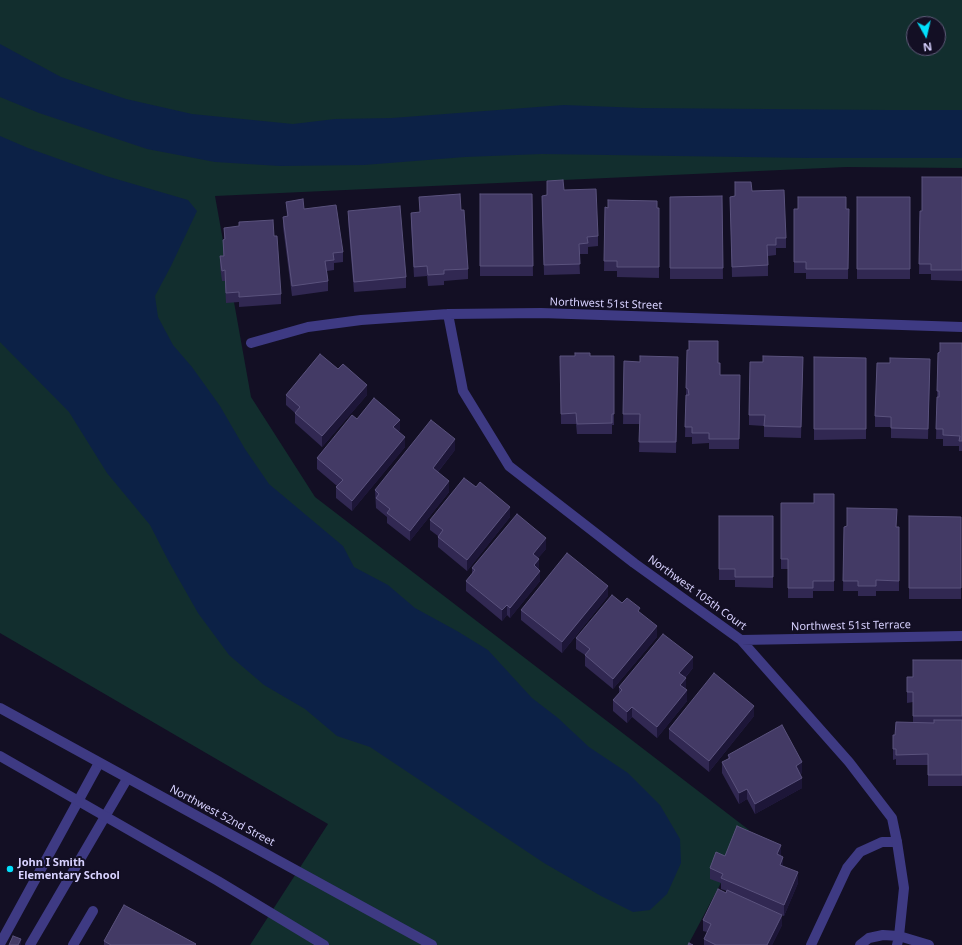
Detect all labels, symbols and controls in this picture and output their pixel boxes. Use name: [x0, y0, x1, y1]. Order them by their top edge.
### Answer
north arrow: [906, 16, 946, 56]
text: N: [922, 39, 933, 55]
street label: Northwest 51st Street: [549, 295, 663, 313]
street label: Northwest 105th Court: [645, 553, 749, 633]
street label: Northwest 51st Terrace: [791, 618, 911, 634]
street label: Northwest 52nd Street: [167, 783, 277, 849]
place label: John I Smith Elementary School: [18, 856, 120, 882]
marker: John I Smith Elementary School: [5, 864, 15, 874]

